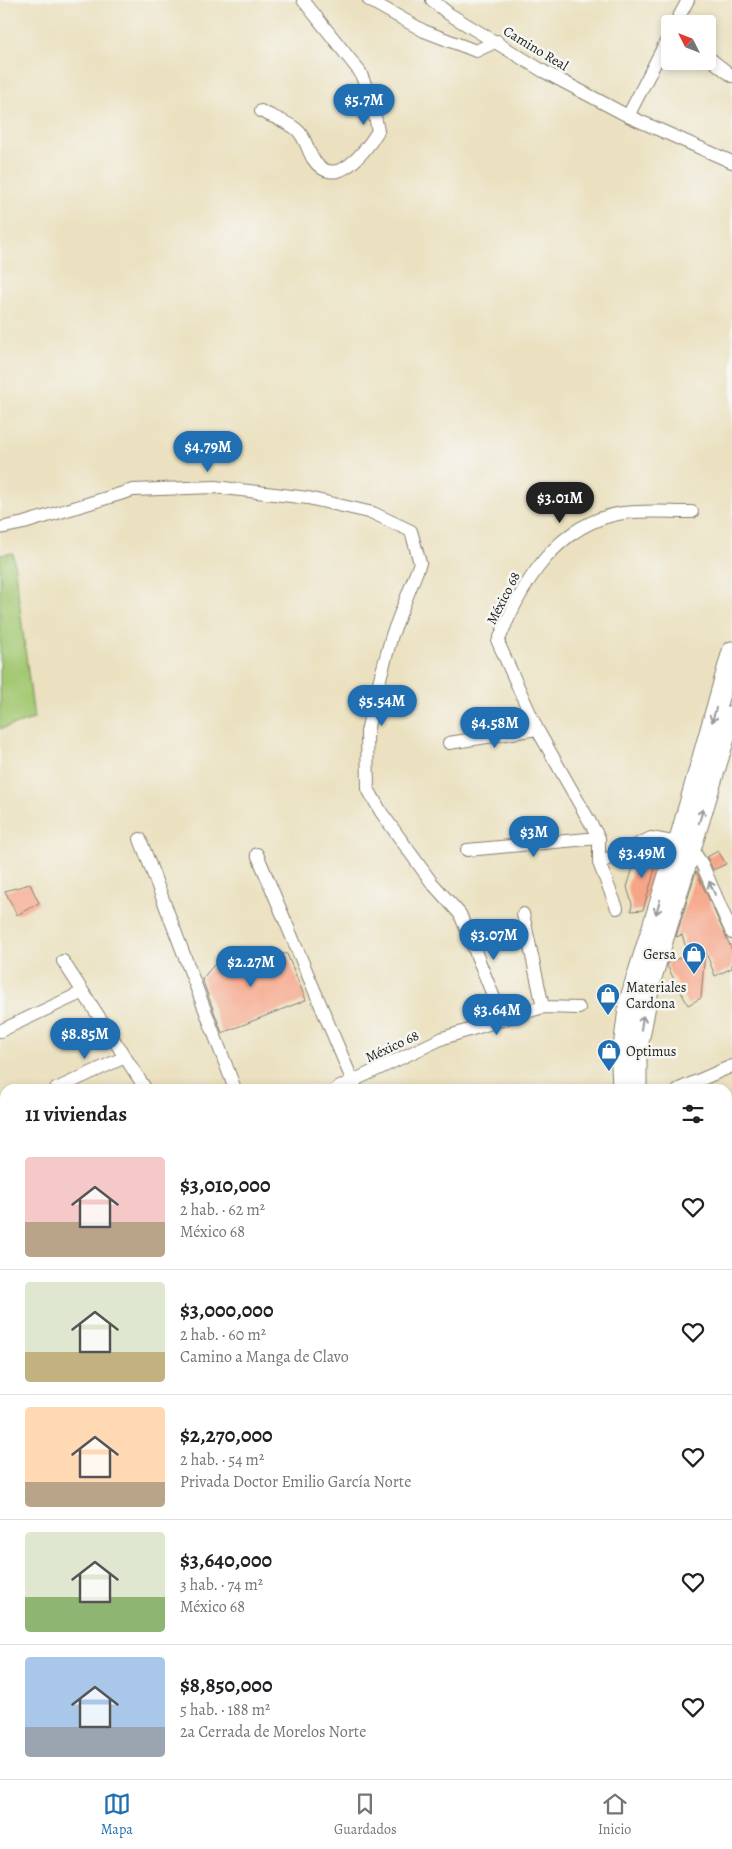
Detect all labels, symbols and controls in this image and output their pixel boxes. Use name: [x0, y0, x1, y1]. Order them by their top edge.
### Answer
north arrow: [661, 15, 716, 70]
map controls: [661, 15, 716, 70]
street label: Camino Real: [500, 22, 572, 76]
pin: $5.7M: [329, 84, 399, 126]
text: $5.7M: [345, 89, 383, 111]
pin: $4.79M: [167, 430, 249, 473]
text: $4.79M: [184, 436, 232, 458]
pin: $3.01M: [519, 482, 601, 524]
text: $3.01M: [537, 487, 583, 509]
street label: México 68: [482, 568, 525, 628]
pin: $5.54M: [341, 684, 423, 727]
text: $5.54M: [359, 690, 405, 712]
pin: $4.58M: [454, 706, 536, 749]
one-way arrow: [709, 706, 719, 722]
text: $4.58M: [471, 712, 519, 734]
one-way arrow: [697, 809, 707, 825]
pin: $3M: [510, 816, 558, 858]
text: $3M: [520, 821, 548, 843]
pin: $3.49M: [601, 836, 683, 879]
text: $3.49M: [618, 842, 666, 864]
one-way arrow: [707, 881, 717, 896]
one-way arrow: [653, 898, 663, 914]
pin: $3.07M: [453, 918, 535, 961]
text: $3.07M: [470, 924, 518, 946]
shop icon: Gersa: [681, 941, 707, 975]
place label: Gersa: [643, 945, 676, 964]
pin: $2.27M: [210, 946, 292, 988]
text: $2.27M: [227, 951, 275, 973]
place label: Materiales Cardona: [626, 978, 686, 1013]
shop icon: Materiales Cardona: [595, 982, 621, 1016]
pin: $3.64M: [456, 994, 538, 1036]
text: $3.64M: [473, 999, 521, 1021]
one-way arrow: [637, 1015, 647, 1031]
pin: $8.85M: [44, 1018, 126, 1060]
text: $8.85M: [61, 1023, 109, 1045]
street label: México 68: [362, 1026, 422, 1067]
shop icon: Optimus: [596, 1038, 622, 1072]
place label: Optimus: [626, 1042, 677, 1061]
text: 11 viviendas: [25, 1100, 127, 1128]
icon: filters: [679, 1100, 707, 1128]
text: $3,010,000: [180, 1171, 270, 1199]
icon: home: [65, 1177, 125, 1237]
icon: heart: [679, 1193, 707, 1221]
text: 2 hab. · 62 m²: [180, 1199, 265, 1221]
text: México 68: [180, 1221, 245, 1243]
text: $3,000,000: [180, 1296, 274, 1324]
icon: home: [65, 1302, 125, 1362]
icon: heart: [679, 1318, 707, 1346]
text: 2 hab. · 60 m²: [180, 1324, 266, 1346]
text: Camino a Manga de Clavo: [180, 1346, 349, 1368]
text: $2,270,000: [180, 1421, 273, 1449]
icon: home: [65, 1427, 125, 1487]
icon: heart: [679, 1443, 707, 1471]
text: 2 hab. · 54 m²: [180, 1449, 264, 1471]
text: Privada Doctor Emilio García Norte: [180, 1471, 411, 1493]
text: $3,640,000: [180, 1546, 272, 1574]
icon: home: [65, 1552, 125, 1612]
icon: heart: [679, 1568, 707, 1596]
text: 3 hab. · 74 m²: [180, 1574, 263, 1596]
text: México 68: [180, 1596, 245, 1618]
text: $8,850,000: [180, 1671, 272, 1699]
icon: home: [65, 1677, 125, 1737]
icon: heart: [679, 1693, 707, 1721]
text: 5 hab. · 188 m²: [180, 1699, 270, 1721]
text: 2a Cerrada de Morelos Norte: [180, 1721, 366, 1743]
tab: Mapa: [101, 1790, 133, 1839]
tab: Guardados: [334, 1790, 397, 1839]
tab: Inicio: [598, 1790, 631, 1839]

